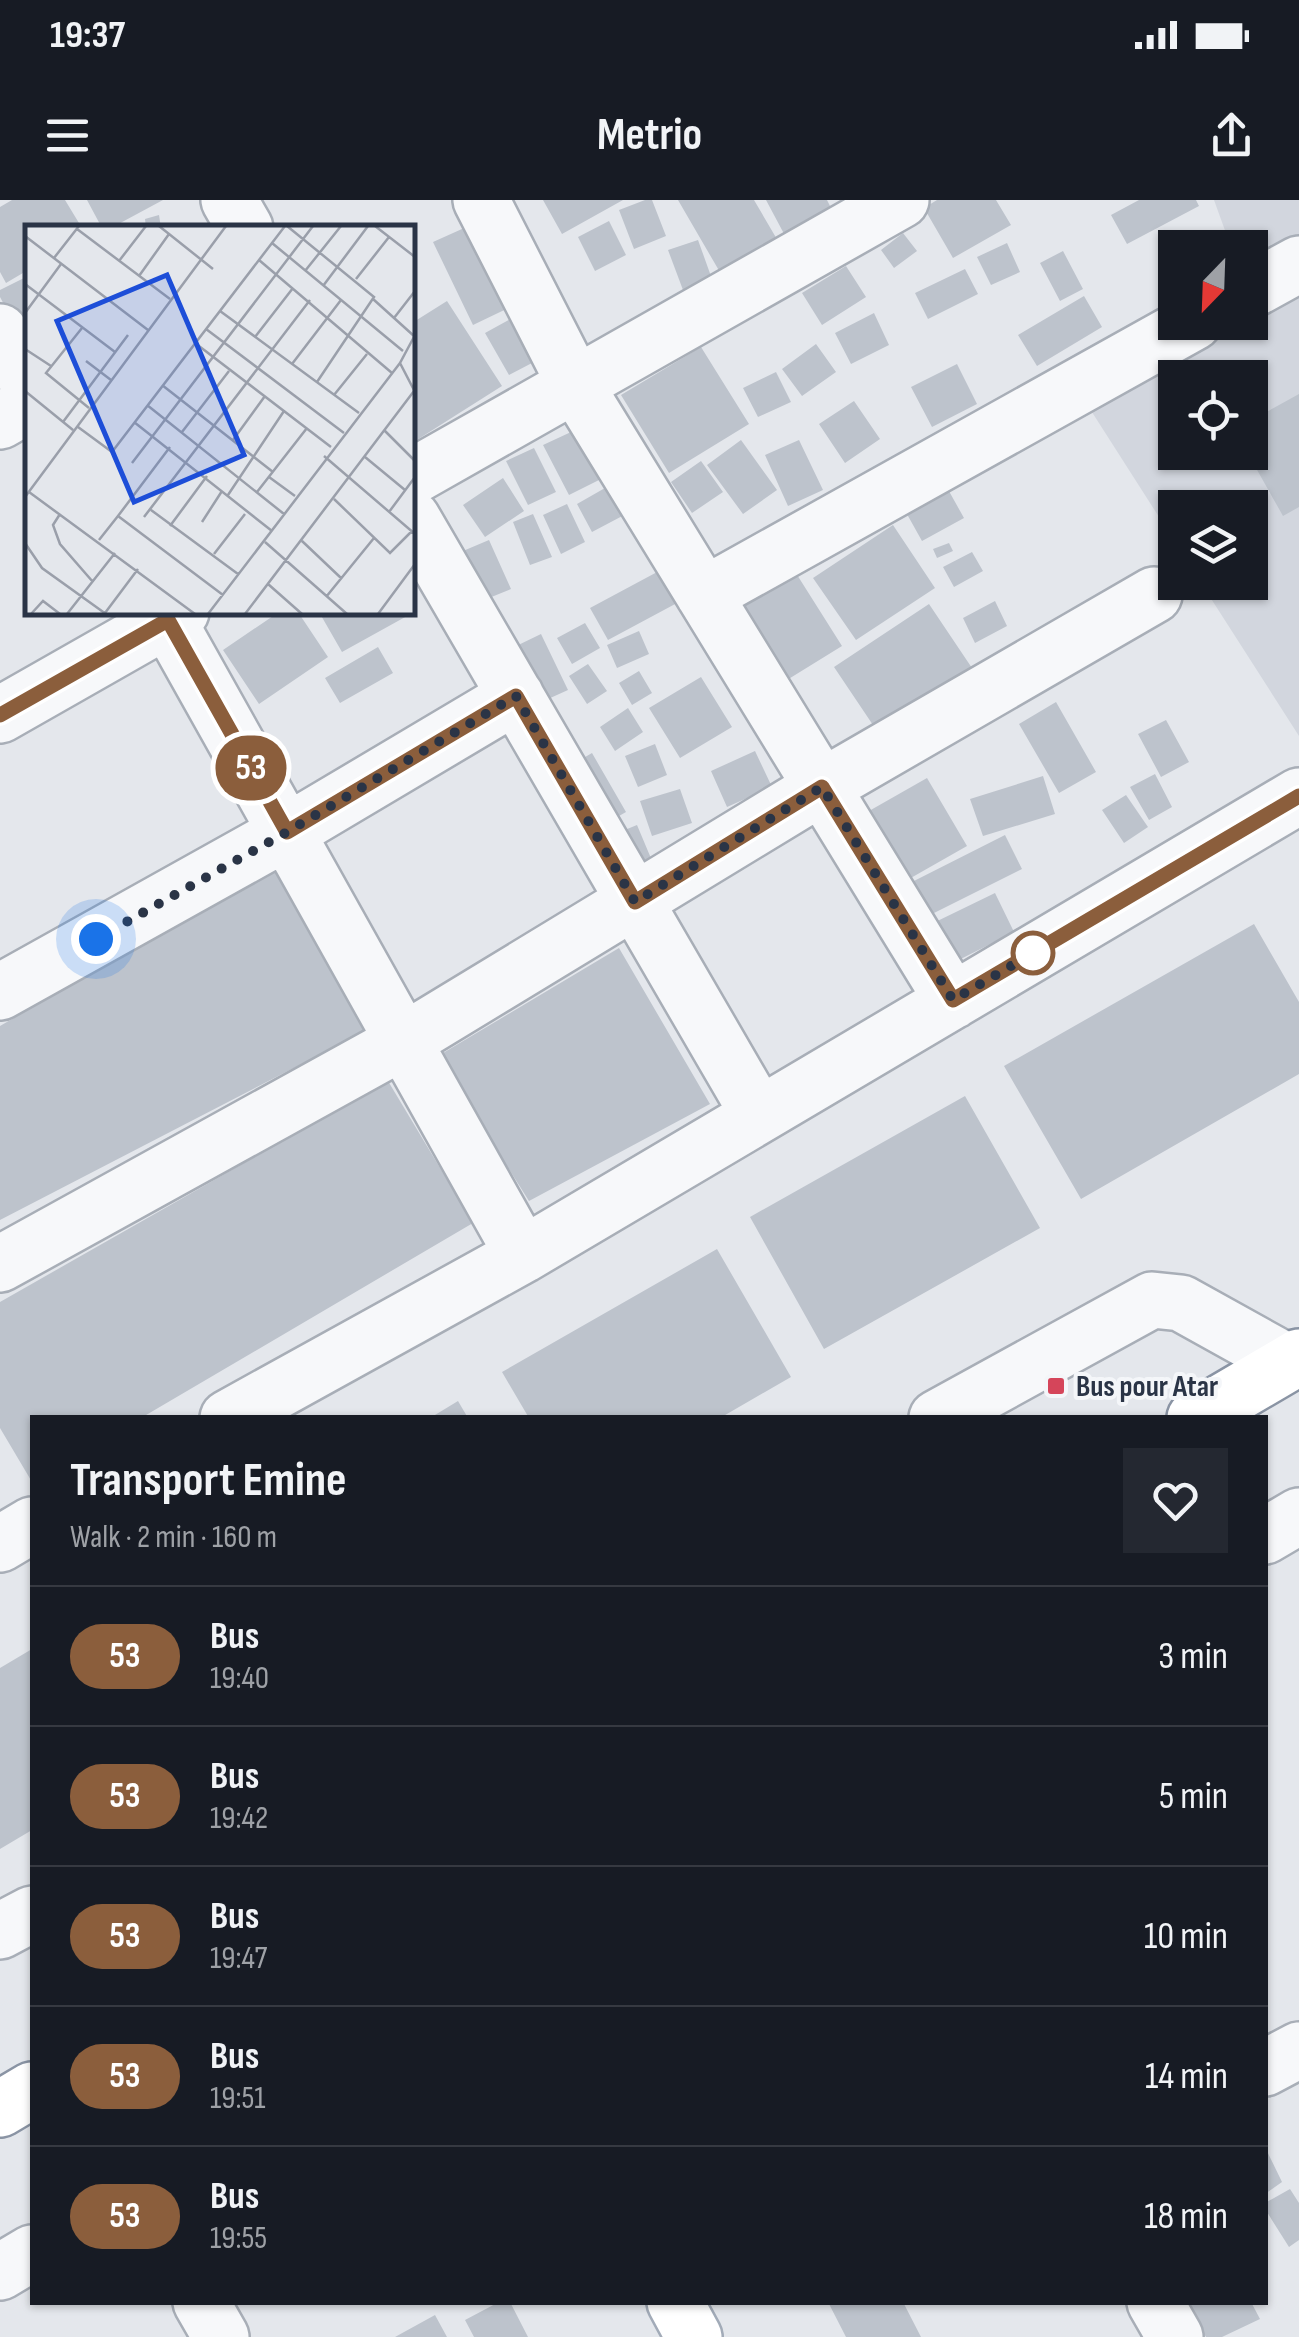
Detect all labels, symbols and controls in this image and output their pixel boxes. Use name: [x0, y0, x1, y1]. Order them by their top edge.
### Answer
text: 19:37: [50, 13, 125, 58]
icon: menu: [40, 108, 95, 163]
text: Metrio: [597, 108, 702, 163]
icon: share: [1204, 108, 1259, 163]
inset map: [25, 225, 415, 615]
north arrow: [1158, 230, 1268, 340]
map controls: [1158, 230, 1268, 600]
button: locate: [1158, 360, 1268, 470]
button: layers: [1158, 490, 1268, 600]
line badge: 53: [206, 736, 296, 800]
text: 53: [235, 747, 267, 790]
your location: [71, 914, 121, 964]
unlabelled marker: [1012, 932, 1054, 974]
place label: Bus pour Atar: [1076, 1369, 1218, 1405]
marker: Bus pour Atar: [1045, 1375, 1067, 1397]
button: heart: [1123, 1448, 1228, 1553]
text: Transport Emine: [70, 1452, 347, 1509]
text: Walk · 2 min · 160 m: [70, 1518, 277, 1557]
text: Bus: [210, 1614, 259, 1659]
text: 3 min: [1158, 1634, 1228, 1679]
text: 53: [109, 1635, 141, 1678]
text: 19:40: [210, 1659, 269, 1698]
text: Bus: [210, 1754, 259, 1799]
text: 5 min: [1159, 1774, 1228, 1819]
text: 53: [109, 1775, 141, 1818]
text: 19:42: [210, 1799, 268, 1838]
text: Bus: [210, 1894, 259, 1939]
text: 10 min: [1144, 1914, 1228, 1959]
text: 53: [109, 1915, 141, 1958]
text: 19:47: [210, 1939, 267, 1978]
text: Bus: [210, 2034, 259, 2079]
text: 14 min: [1145, 2054, 1228, 2099]
text: 53: [109, 2055, 141, 2098]
text: 19:51: [210, 2079, 265, 2118]
text: Bus: [210, 2174, 259, 2219]
text: 18 min: [1144, 2194, 1228, 2239]
text: 53: [109, 2195, 141, 2238]
text: 19:55: [210, 2219, 267, 2258]

